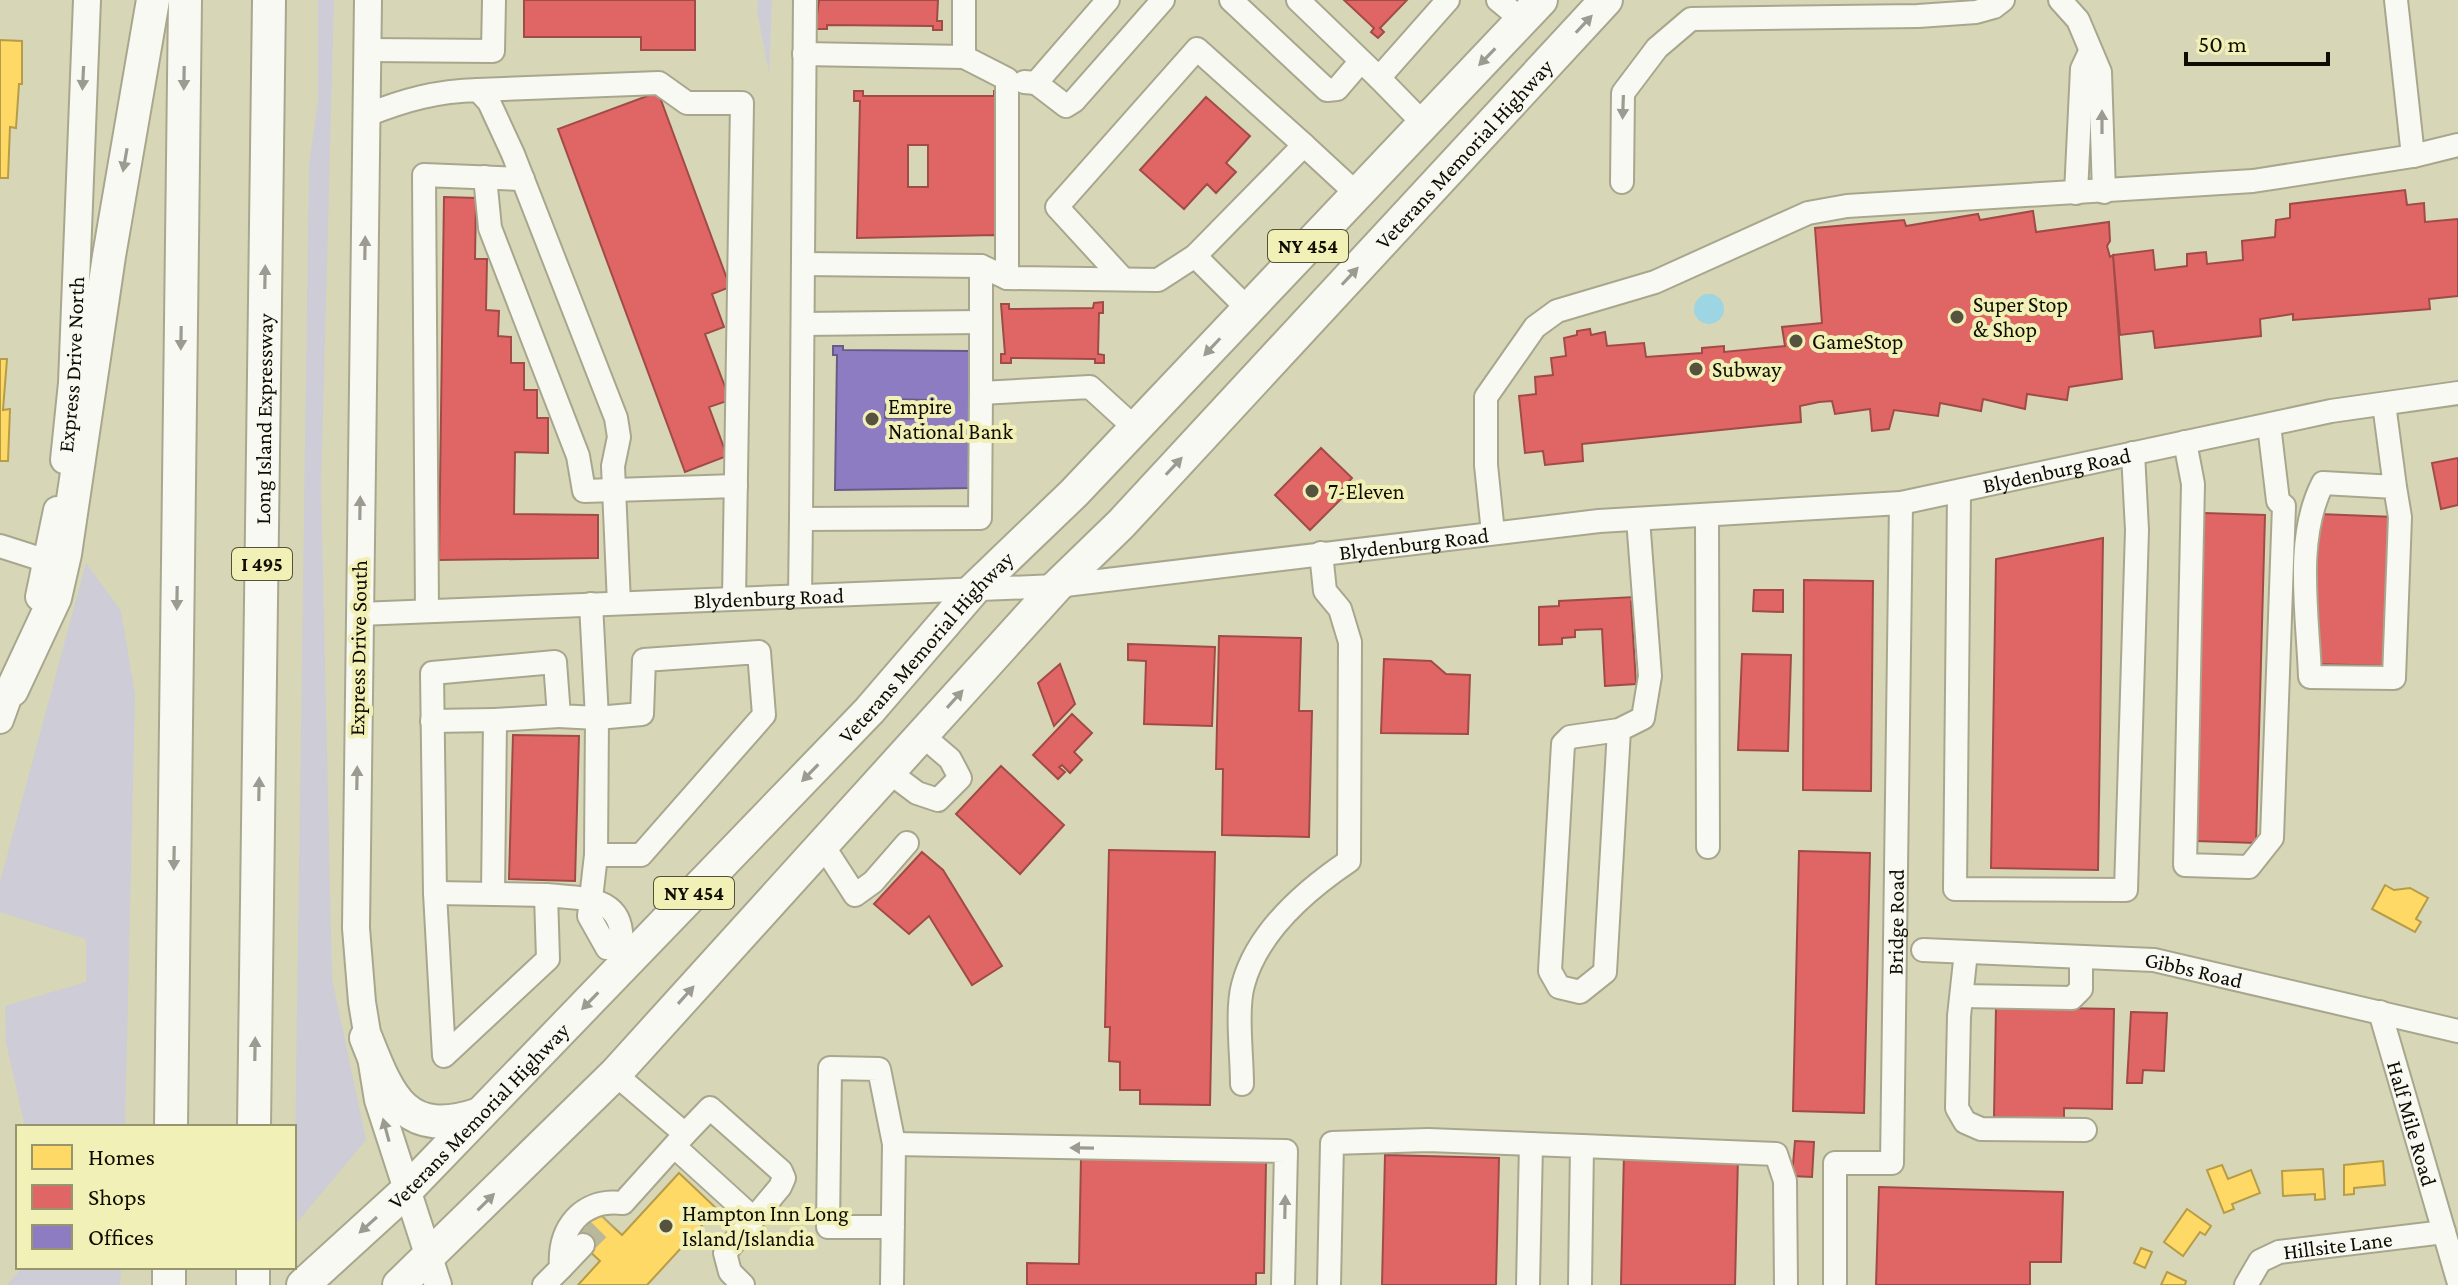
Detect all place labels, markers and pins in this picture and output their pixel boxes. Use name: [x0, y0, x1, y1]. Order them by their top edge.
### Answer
place label: Super Stop & Shop: [1973, 292, 2068, 342]
marker: Super Stop & Shop: [1948, 308, 1966, 326]
place label: GameStop: [1812, 329, 1903, 354]
marker: GameStop: [1787, 332, 1805, 350]
place label: Subway: [1712, 357, 1782, 382]
marker: Subway: [1687, 360, 1705, 378]
place label: Empire National Bank: [888, 394, 1013, 444]
marker: Empire National Bank: [863, 410, 881, 428]
place label: 7-Eleven: [1328, 479, 1405, 504]
marker: 7-Eleven: [1303, 482, 1321, 500]
place label: Hampton Inn Long Island/Islandia: [682, 1201, 849, 1251]
marker: Hampton Inn Long Island/Islandia: [657, 1217, 675, 1235]

